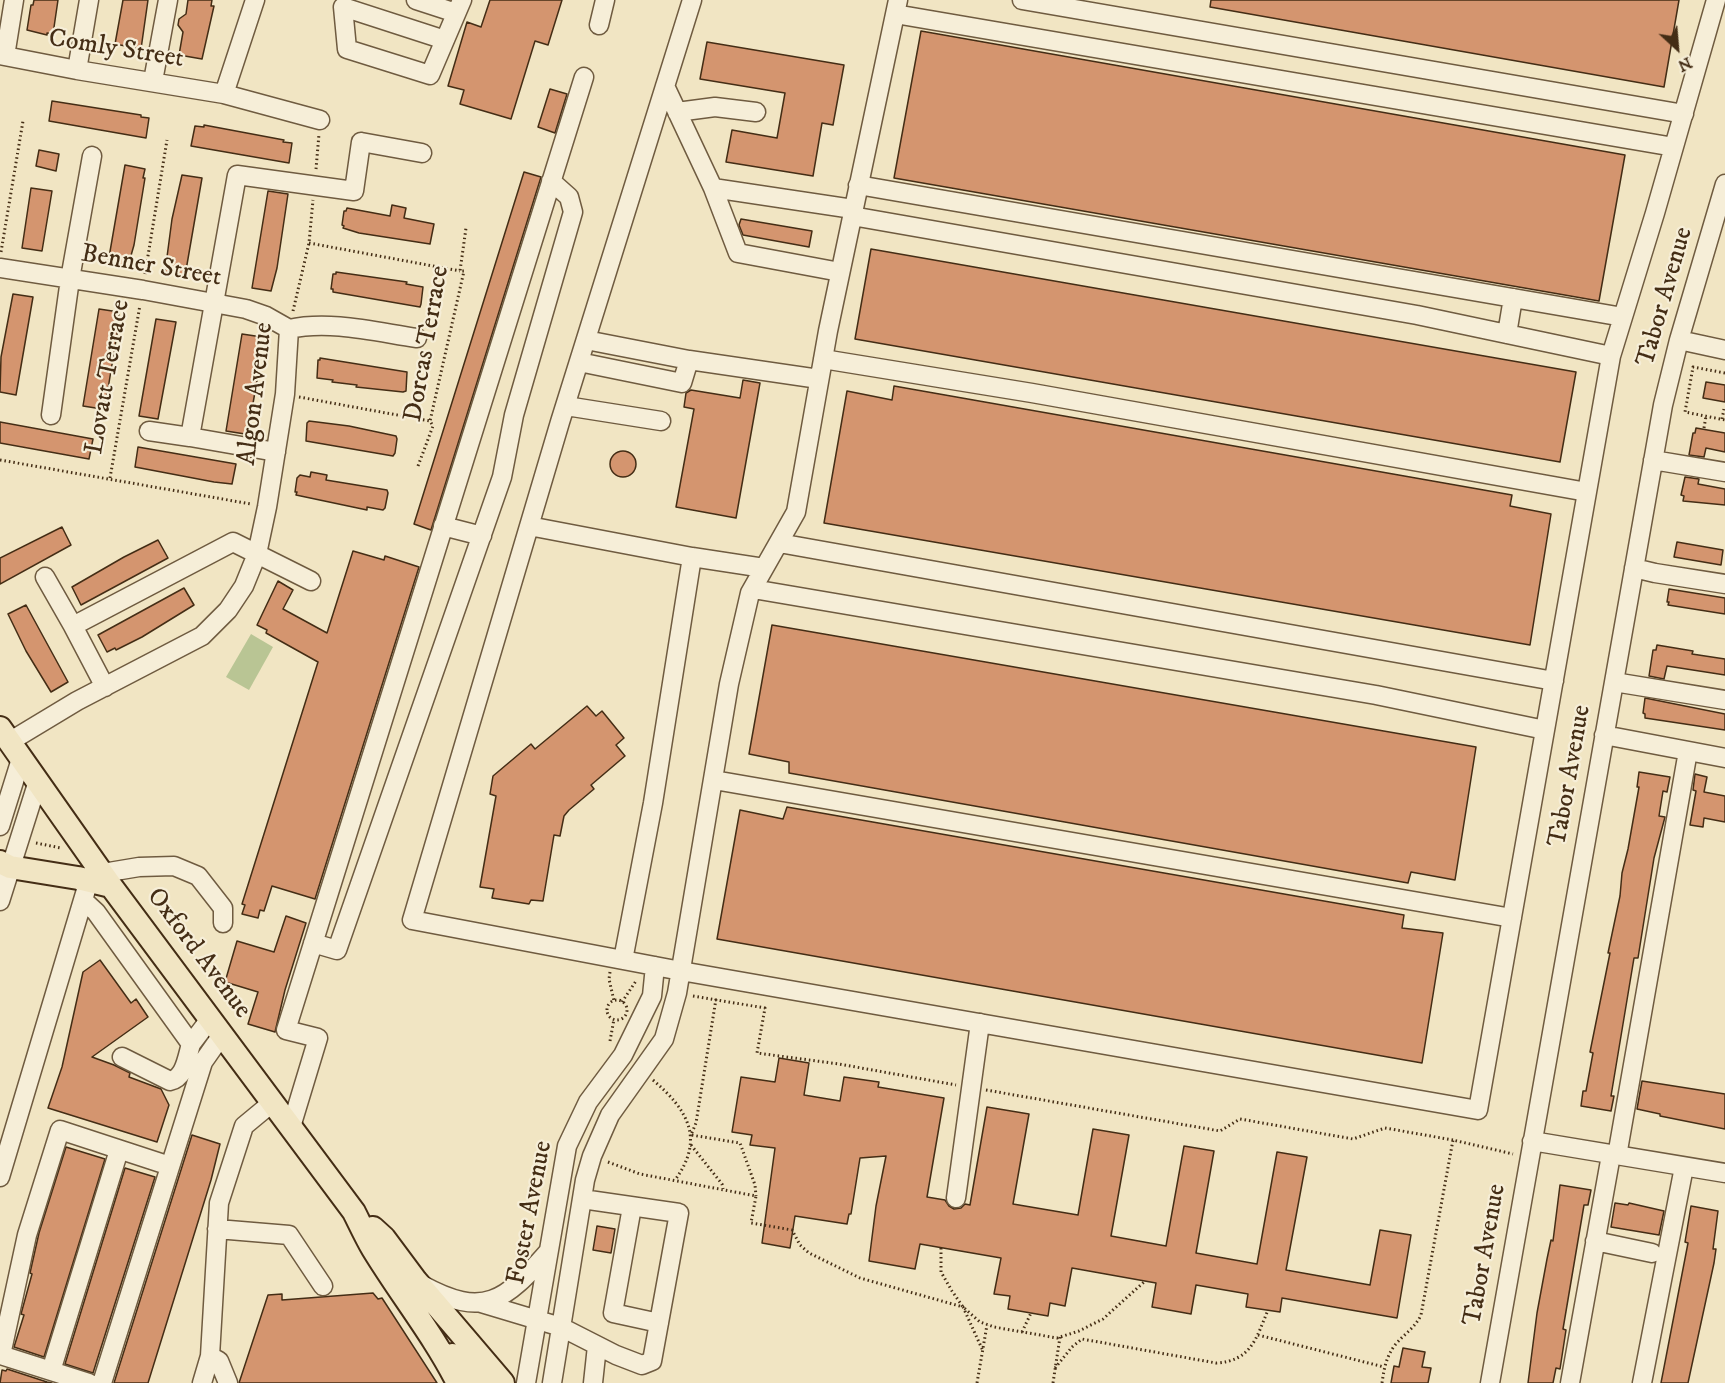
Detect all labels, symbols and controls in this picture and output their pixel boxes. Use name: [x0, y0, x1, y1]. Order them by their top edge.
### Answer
north arrow: [1647, 18, 1707, 78]
street label: Comly Street: [46, 24, 186, 76]
text: N: [1675, 52, 1695, 76]
street label: Tabor Avenue: [1631, 224, 1701, 370]
street label: Benner Street: [78, 239, 224, 295]
street label: Dorcas Terrace: [399, 263, 457, 425]
street label: Lovatt Terrace: [80, 297, 138, 457]
street label: Algon Avenue: [233, 321, 281, 467]
street label: Tabor Avenue: [1543, 703, 1599, 849]
street label: Oxford Avenue: [139, 883, 257, 1025]
street label: Foster Avenue: [502, 1139, 560, 1287]
street label: Tabor Avenue: [1458, 1182, 1514, 1328]

